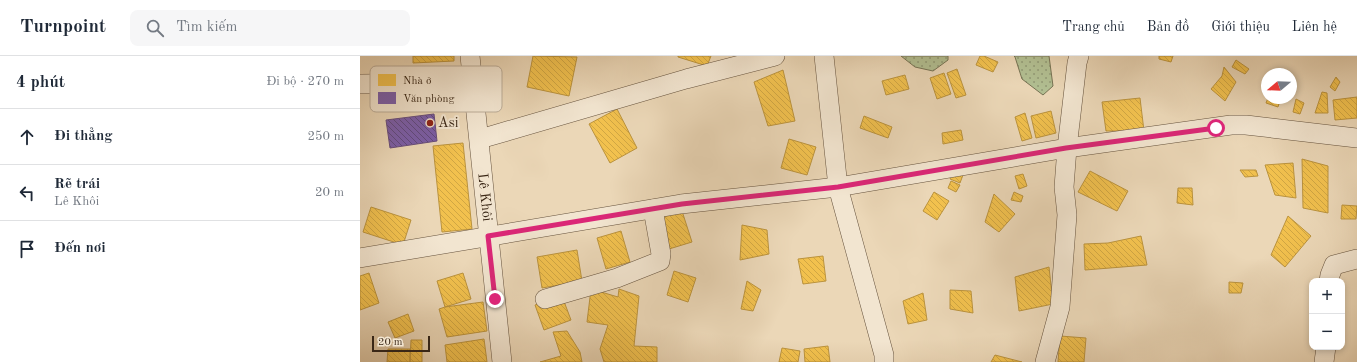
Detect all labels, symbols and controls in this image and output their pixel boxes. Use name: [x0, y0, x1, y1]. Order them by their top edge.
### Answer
search box: [130, 10, 410, 46]
icon: search: [144, 17, 166, 39]
text: Turnpoint: [20, 18, 106, 37]
text: Tìm kiếm: [176, 20, 237, 35]
text: Trang chủ: [1062, 20, 1125, 34]
text: Bản đồ: [1147, 20, 1189, 34]
text: Giới thiệu: [1211, 20, 1270, 34]
text: Liên hệ: [1292, 20, 1337, 34]
legend: [370, 66, 502, 112]
north arrow: [1261, 68, 1297, 104]
text: 4 phút: [16, 74, 65, 91]
text: Đi bộ · 270 m: [266, 75, 344, 88]
text: Nhà ở: [403, 76, 431, 87]
text: Văn phòng: [403, 94, 454, 105]
place label: Asi: [438, 116, 459, 130]
marker: Asi: [425, 118, 435, 128]
route start: [1207, 119, 1225, 137]
icon: ahead: [16, 126, 38, 148]
text: Đi thẳng: [54, 129, 113, 144]
text: 250 m: [307, 130, 344, 143]
street label: Lê Khôi: [475, 172, 494, 222]
text: Rẽ trái: [54, 177, 100, 192]
icon: left: [16, 182, 38, 204]
text: 20 m: [315, 186, 344, 199]
text: Lê Khôi: [54, 195, 99, 208]
icon: arrive: [16, 238, 38, 260]
text: Đến nơi: [54, 241, 106, 256]
map controls: [1309, 278, 1345, 350]
button: +: [1309, 278, 1345, 314]
route end: [486, 290, 504, 308]
button: −: [1309, 314, 1345, 350]
scale bar: [372, 334, 430, 353]
text: 20 m: [378, 337, 403, 348]

